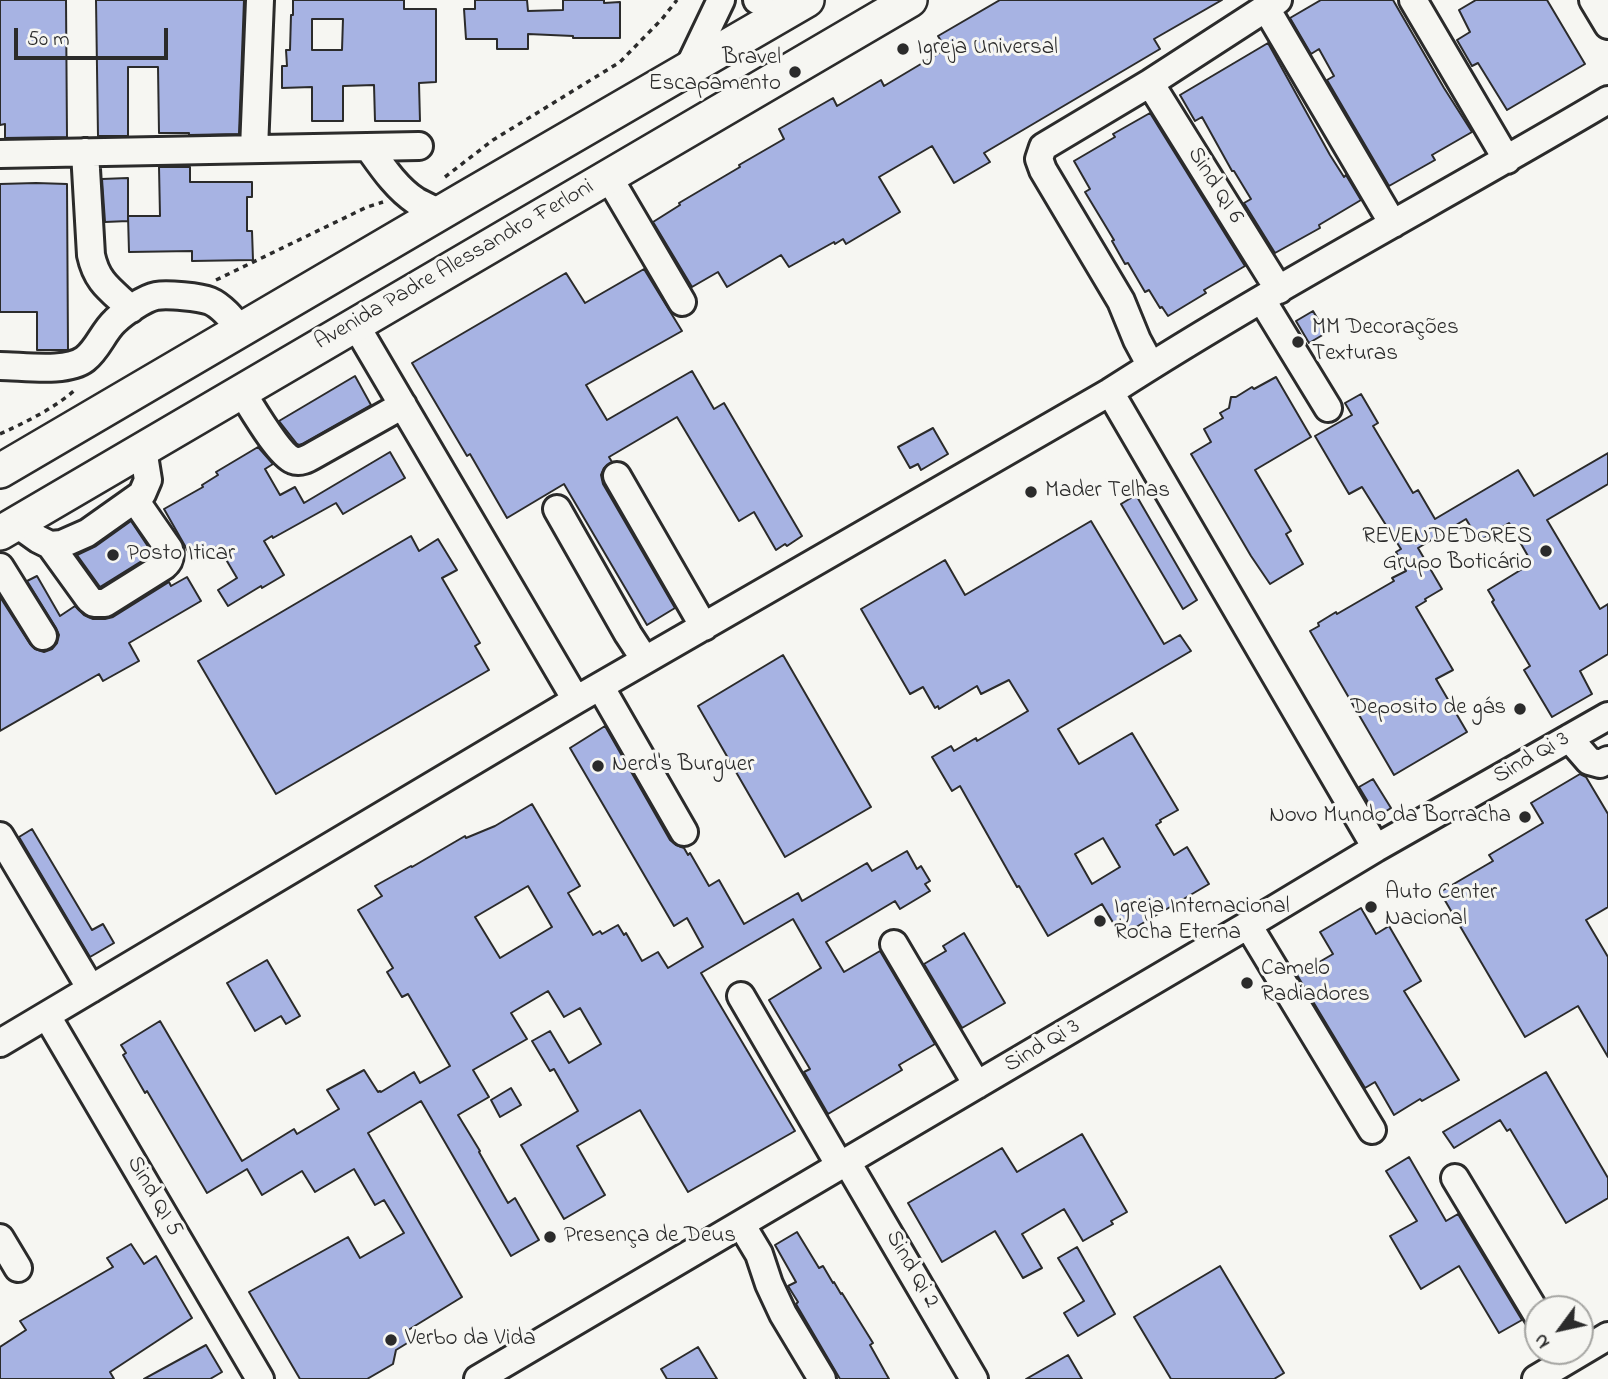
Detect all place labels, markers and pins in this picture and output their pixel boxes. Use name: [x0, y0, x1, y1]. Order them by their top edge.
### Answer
place label: Igreja Universal: [917, 35, 1058, 63]
marker: Igreja Universal: [895, 41, 911, 57]
place label: Bravel Escapamento: [649, 45, 781, 99]
marker: Bravel Escapamento: [787, 64, 803, 80]
place label: MM Decorações Texturas: [1312, 315, 1459, 369]
marker: MM Decorações Texturas: [1290, 334, 1306, 350]
place label: Mader Telhas: [1045, 478, 1170, 506]
marker: Mader Telhas: [1023, 484, 1039, 500]
place label: REVENDEDORES Grupo Boticário: [1362, 524, 1532, 578]
place label: Posto Iticar: [127, 541, 235, 569]
marker: REVENDEDORES Grupo Boticário: [1538, 543, 1554, 559]
marker: Posto Iticar: [105, 547, 121, 563]
place label: Deposito de gás: [1350, 695, 1506, 723]
marker: Deposito de gás: [1512, 701, 1528, 717]
place label: Nerd's Burguer: [612, 752, 754, 780]
marker: Nerd's Burguer: [590, 758, 606, 774]
place label: Novo Mundo da Borracha: [1269, 803, 1511, 831]
marker: Novo Mundo da Borracha: [1517, 809, 1533, 825]
place label: Auto Center Nacional: [1385, 880, 1497, 934]
place label: Igreja Internacional Rocha Eterna: [1114, 894, 1290, 948]
marker: Auto Center Nacional: [1363, 899, 1379, 915]
marker: Igreja Internacional Rocha Eterna: [1092, 913, 1108, 929]
place label: Camelo Radiadores: [1261, 956, 1370, 1010]
marker: Camelo Radiadores: [1239, 975, 1255, 991]
place label: Presença de Deus: [564, 1223, 736, 1251]
marker: Presença de Deus: [542, 1229, 558, 1245]
place label: Verbo da Vida: [405, 1326, 536, 1354]
marker: Verbo da Vida: [383, 1332, 399, 1348]

